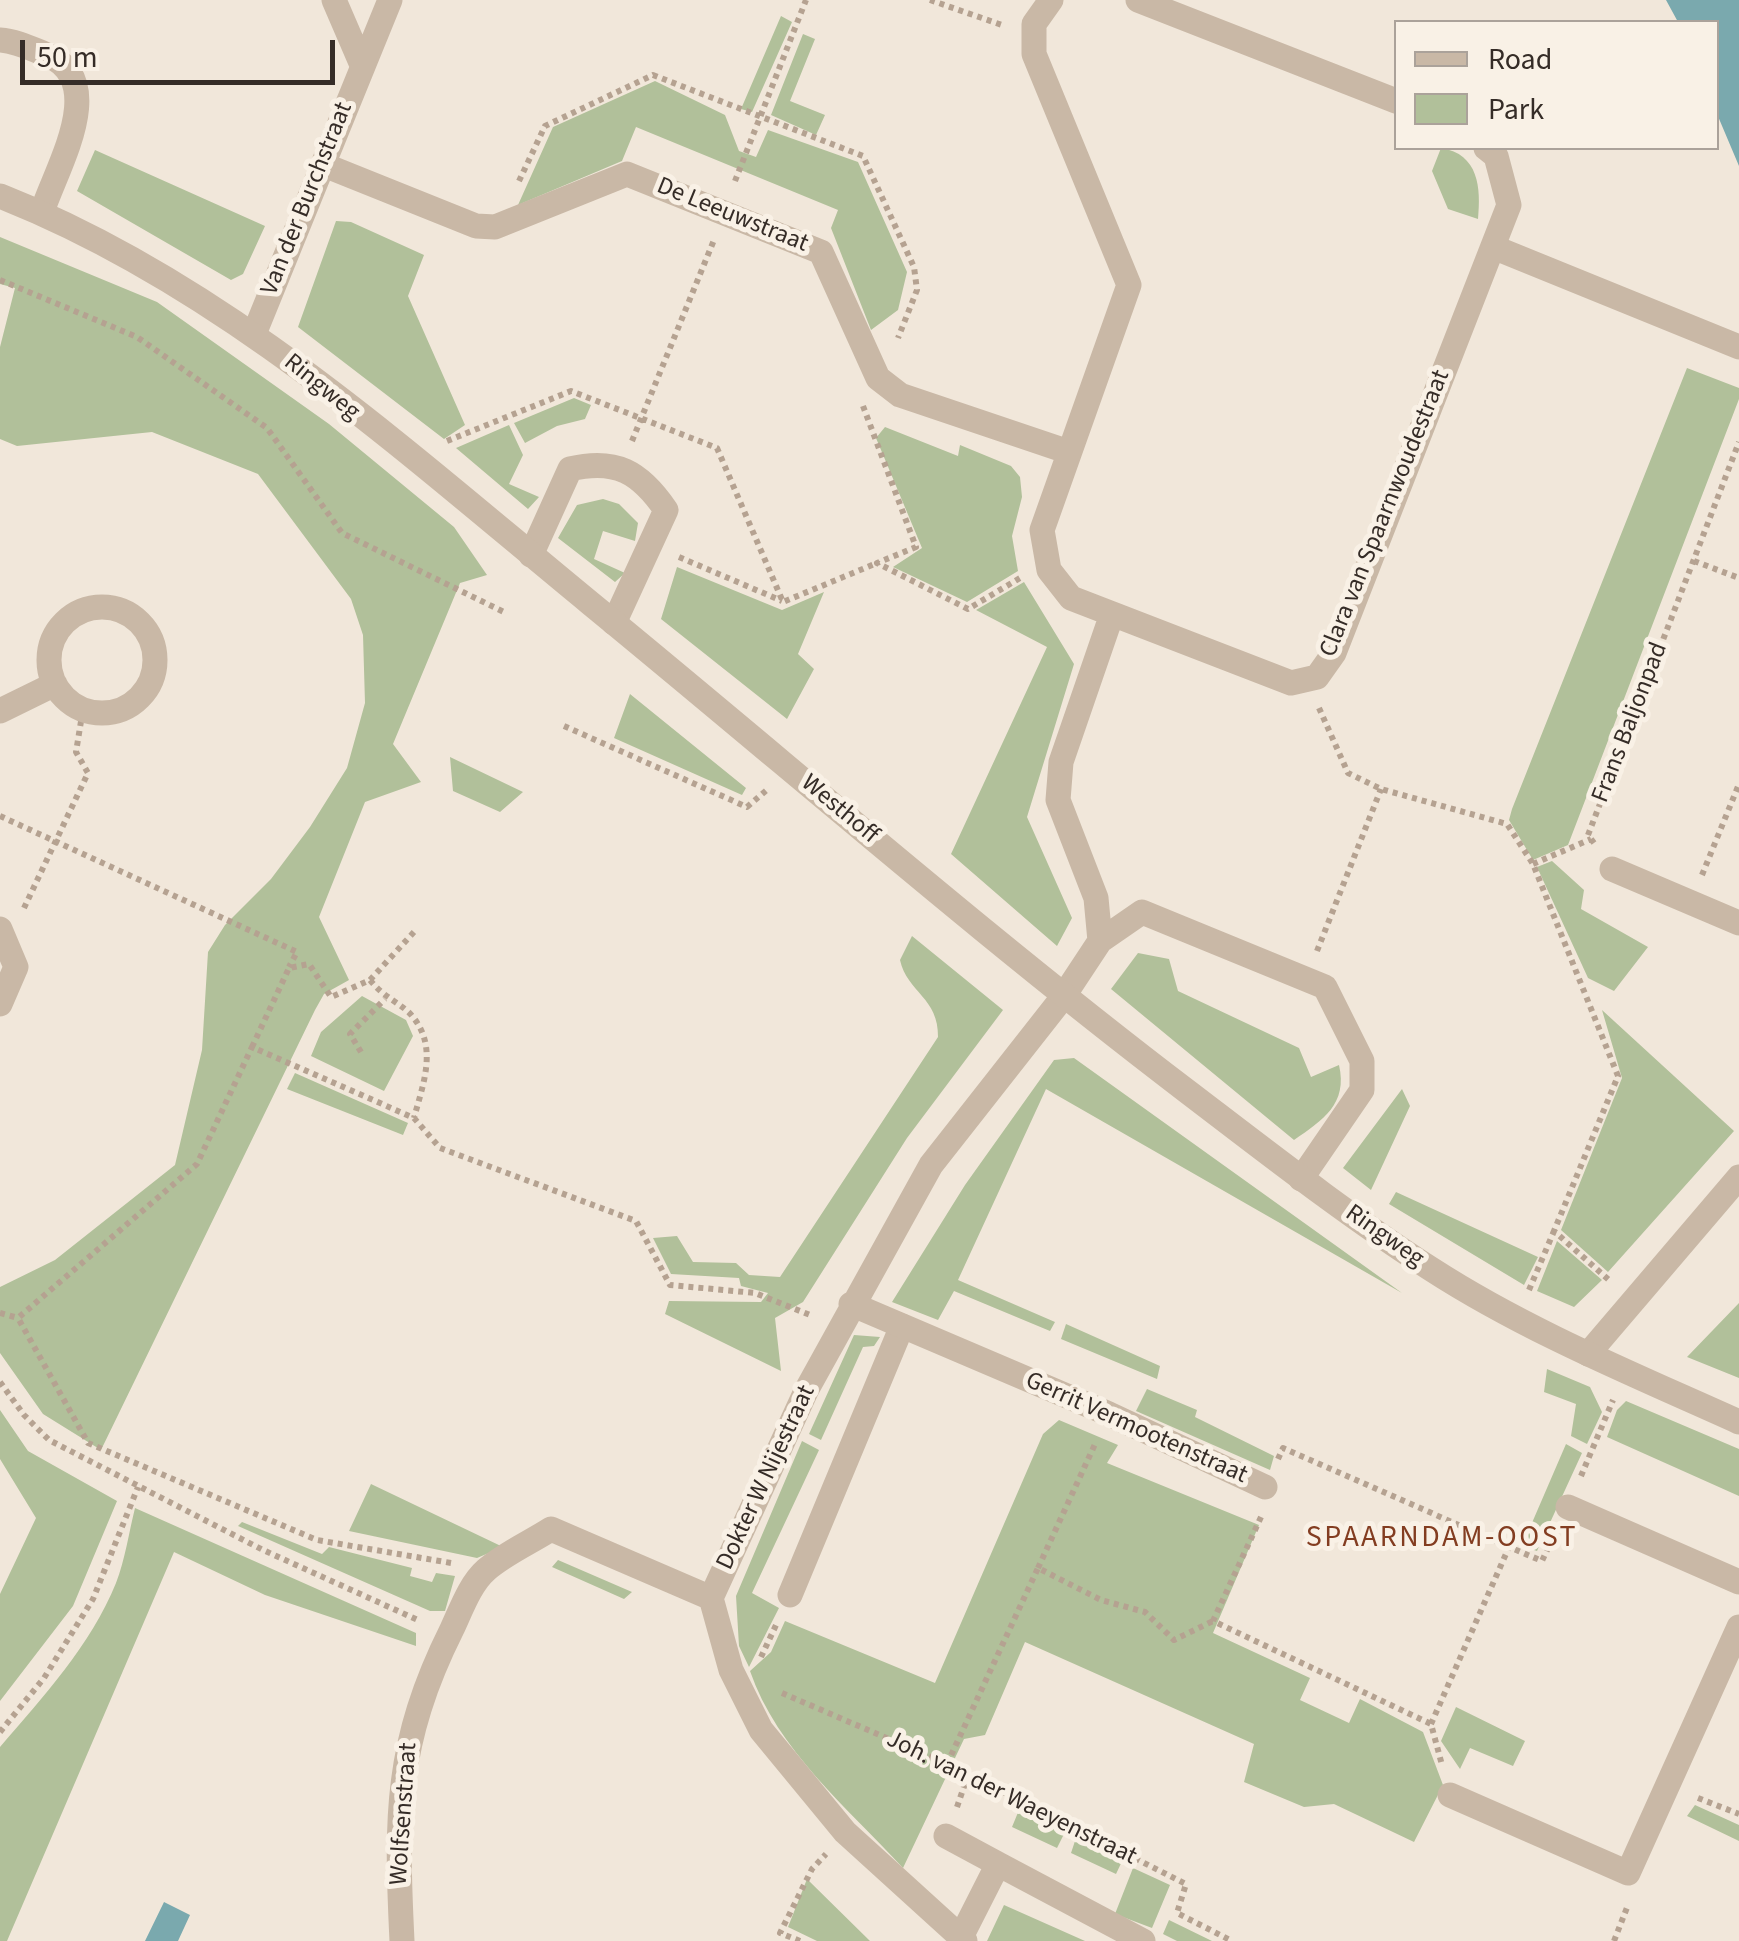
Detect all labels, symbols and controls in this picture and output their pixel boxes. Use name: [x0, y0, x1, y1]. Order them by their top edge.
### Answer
scale bar: [25, 20, 340, 82]
legend: [1394, 20, 1719, 150]
text: 50 m: [37, 36, 98, 79]
text: Road: [1488, 38, 1552, 81]
text: Park: [1488, 88, 1544, 131]
street label: Van der Burchstraat: [256, 98, 360, 300]
street label: De Leeuwstraat: [652, 172, 812, 260]
street label: Ringweg: [277, 348, 365, 428]
street label: Clara van Spaarnwoudestraat: [1315, 366, 1457, 662]
street label: Frans Baljonpad: [1587, 639, 1675, 807]
street label: Westhoff: [794, 769, 884, 851]
street label: Ringweg: [1339, 1199, 1429, 1275]
street label: Gerrit Vermootenstraat: [1020, 1367, 1252, 1491]
street label: Dokter W Nijestraat: [711, 1381, 823, 1575]
district label: SPAARNDAM-OOST: [1306, 1521, 1578, 1557]
street label: Joh. van der Waeyenstraat: [881, 1725, 1141, 1873]
street label: Wolfsenstraat: [385, 1742, 425, 1886]

